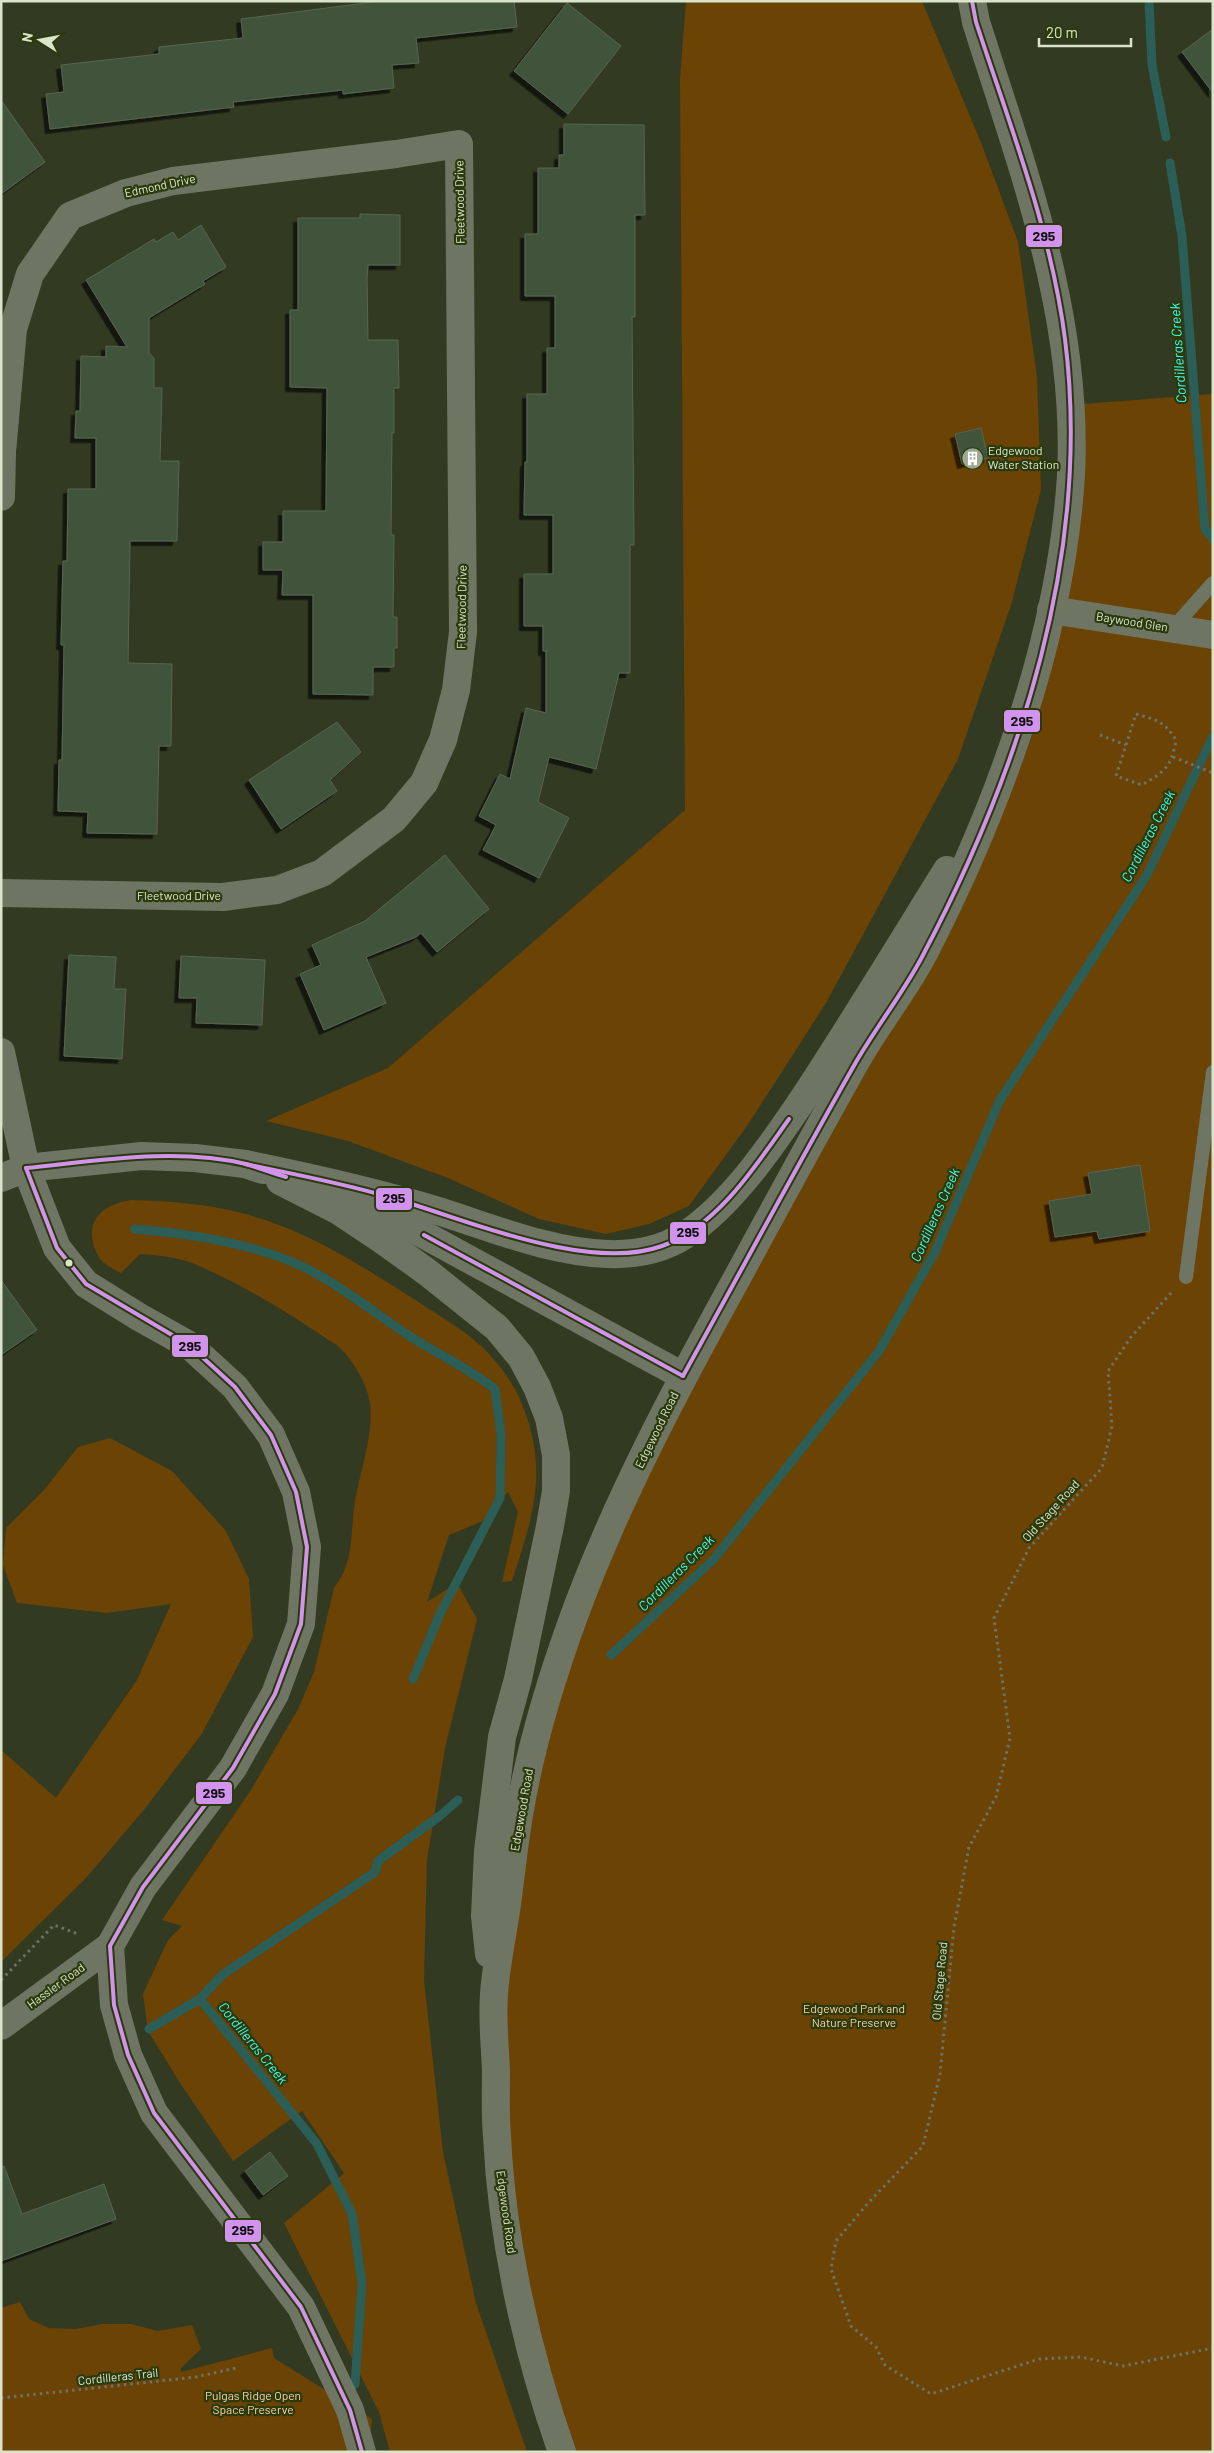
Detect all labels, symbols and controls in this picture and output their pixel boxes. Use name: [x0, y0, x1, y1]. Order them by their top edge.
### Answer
north arrow: [15, 15, 65, 65]
scale bar: [1039, 15, 1132, 47]
text: 20 m: [1046, 23, 1078, 41]
text: N: [18, 31, 36, 44]
street label: Fleetwood Drive: [451, 160, 467, 244]
street label: Edmond Drive: [123, 171, 197, 199]
line badge: 295: [1025, 224, 1063, 248]
text: 295: [1033, 227, 1056, 244]
water label: Cordilleras Creek: [1165, 302, 1189, 404]
place label: Edgewood Water Station: [988, 443, 1059, 471]
building icon: Edgewood Water Station: [960, 446, 984, 470]
street label: Fleetwood Drive: [453, 565, 469, 649]
street label: Baywood Glen: [1095, 608, 1169, 634]
line badge: 295: [1003, 709, 1041, 733]
text: 295: [1011, 712, 1034, 729]
water label: Cordilleras Creek: [1117, 787, 1178, 884]
street label: Fleetwood Drive: [137, 888, 221, 902]
water label: Cordilleras Creek: [906, 1165, 963, 1264]
line badge: 295: [375, 1187, 413, 1211]
text: 295: [383, 1189, 406, 1206]
line badge: 295: [669, 1221, 707, 1245]
text: 295: [677, 1223, 700, 1240]
unlabelled marker: [64, 1258, 74, 1268]
line badge: 295: [171, 1334, 209, 1358]
text: 295: [179, 1337, 202, 1354]
street label: Edgewood Road: [632, 1389, 681, 1470]
street label: Old Stage Road: [1019, 1477, 1082, 1544]
water label: Cordilleras Creek: [634, 1531, 717, 1614]
street label: Edgewood Road: [507, 1767, 535, 1852]
line badge: 295: [195, 1781, 233, 1805]
text: 295: [203, 1784, 226, 1801]
street label: Old Stage Road: [929, 1941, 949, 2021]
street label: Hassler Road: [24, 1960, 87, 2011]
water label: Cordilleras Creek: [215, 1998, 292, 2087]
park label: Edgewood Park and Nature Preserve: [803, 2001, 905, 2029]
street label: Edgewood Road: [494, 2170, 520, 2254]
line badge: 295: [224, 2219, 262, 2243]
text: 295: [232, 2221, 255, 2238]
street label: Cordilleras Trail: [77, 2365, 159, 2387]
park label: Pulgas Ridge Open Space Preserve: [205, 2388, 301, 2416]

